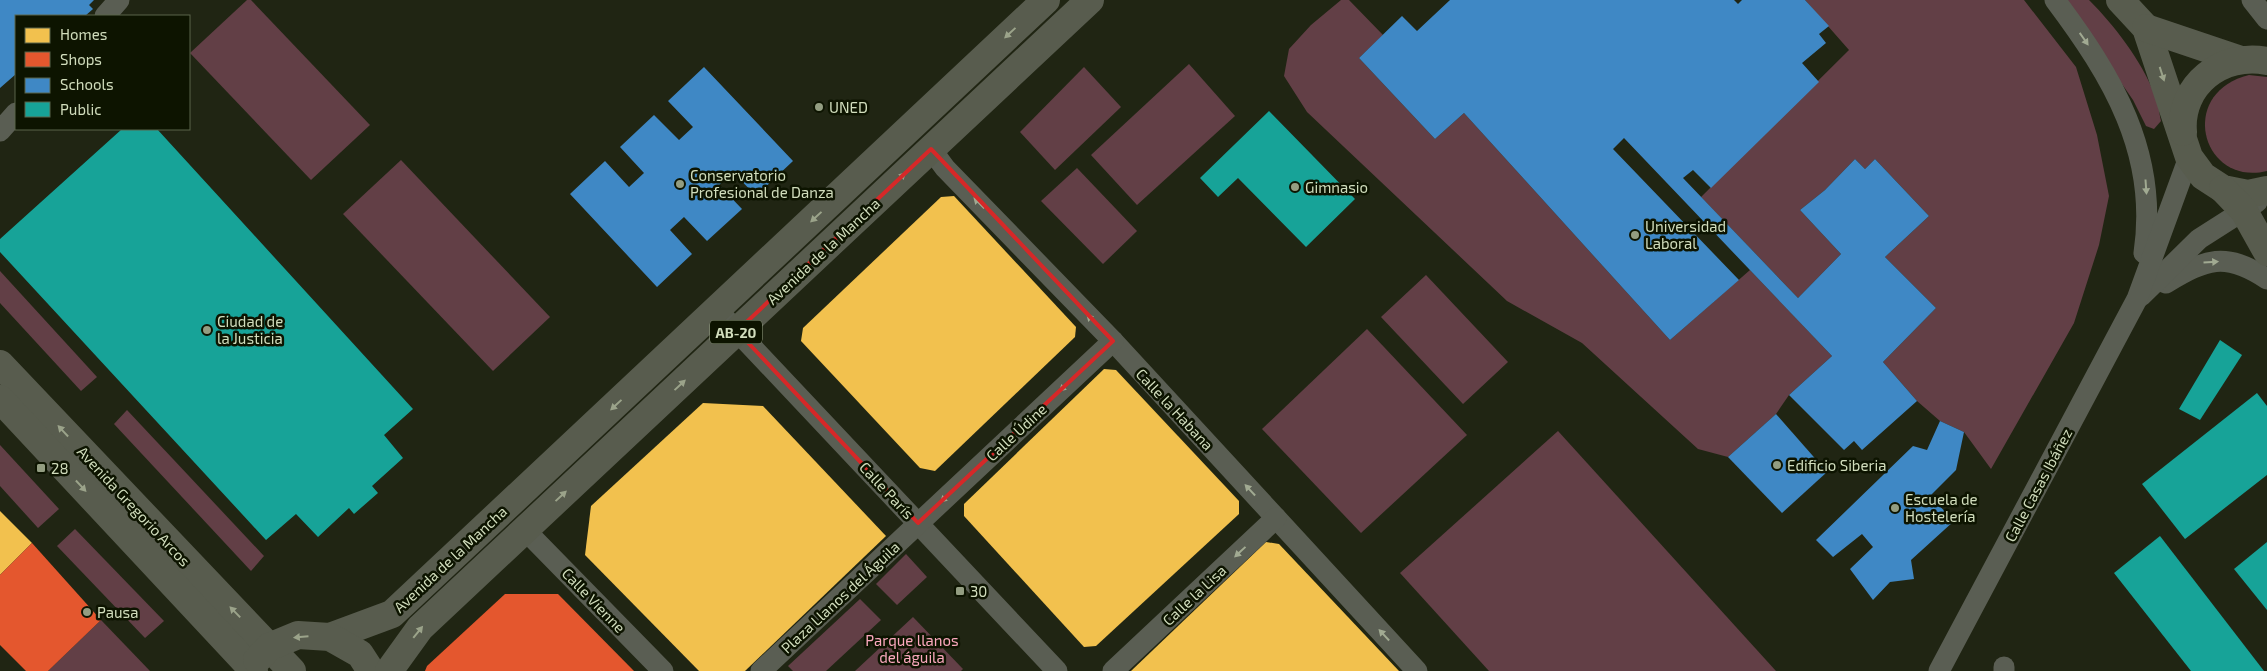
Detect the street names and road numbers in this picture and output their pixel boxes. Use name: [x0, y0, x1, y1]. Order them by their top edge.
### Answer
street label: Avenida de la Mancha: [763, 194, 883, 308]
road number: AB-20: [710, 321, 762, 344]
street label: Calle la Habana: [1133, 364, 1217, 454]
street label: Calle Údine: [982, 399, 1050, 465]
street label: Calle Casas Ibáñez: [2001, 425, 2075, 545]
street label: Avenida Gregorio Arcos: [74, 442, 194, 570]
street label: Calle París: [856, 458, 918, 522]
street label: Avenida de la Mancha: [390, 502, 510, 616]
street label: Plaza Llanos del Águila: [777, 537, 903, 657]
street label: Calle la Lisa: [1158, 561, 1230, 629]
street label: Calle Vienne: [559, 564, 629, 636]

